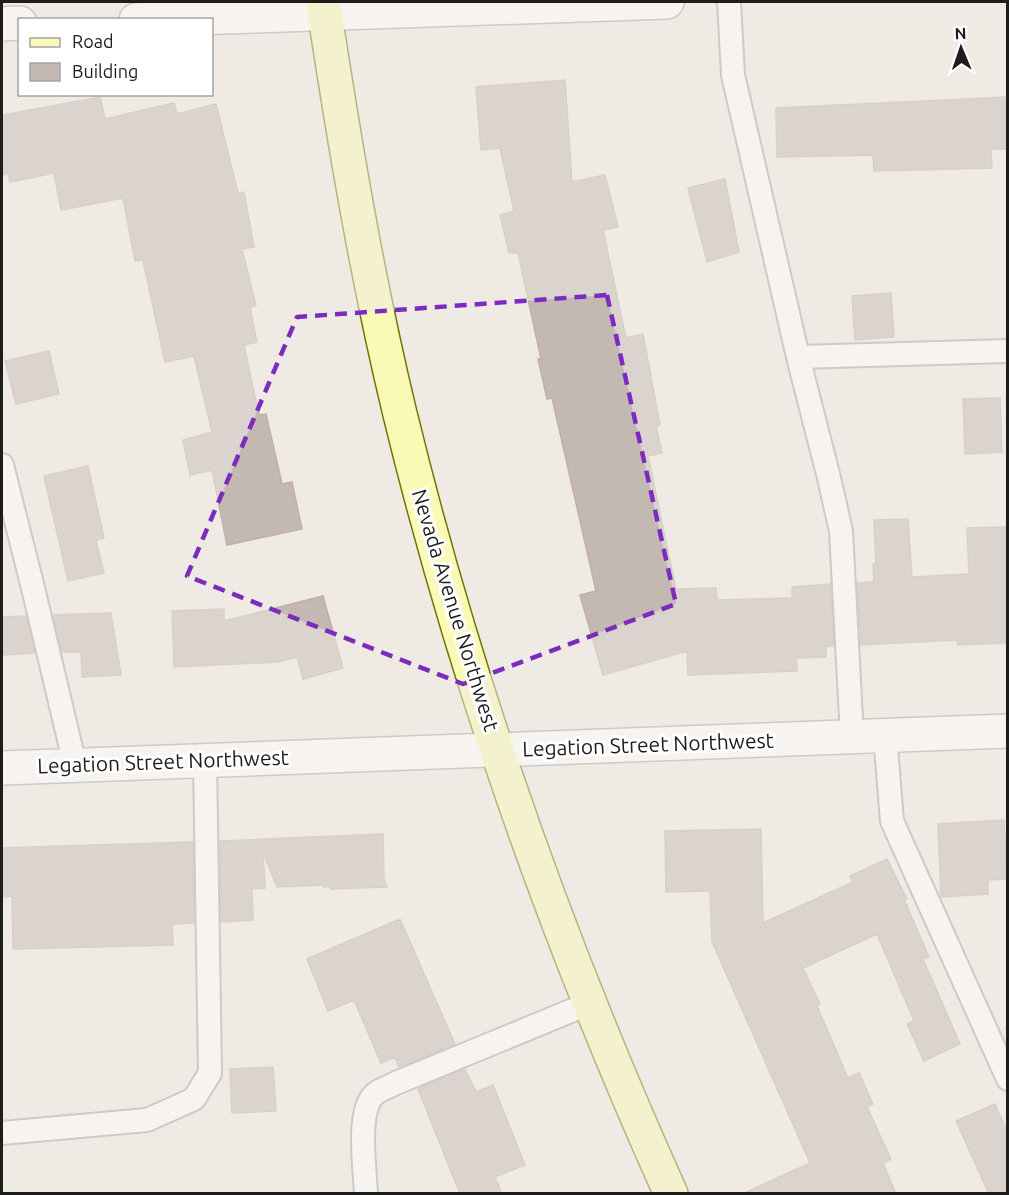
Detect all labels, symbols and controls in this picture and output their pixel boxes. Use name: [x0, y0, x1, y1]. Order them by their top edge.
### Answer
legend: [18, 18, 213, 96]
north arrow: [931, 18, 991, 78]
text: N: [954, 24, 967, 42]
text: Road: [72, 31, 114, 51]
text: Building: [72, 61, 138, 81]
street label: Nevada Avenue Northwest: [408, 486, 504, 734]
street label: Legation Street Northwest: [522, 728, 774, 760]
street label: Legation Street Northwest: [37, 745, 289, 777]

